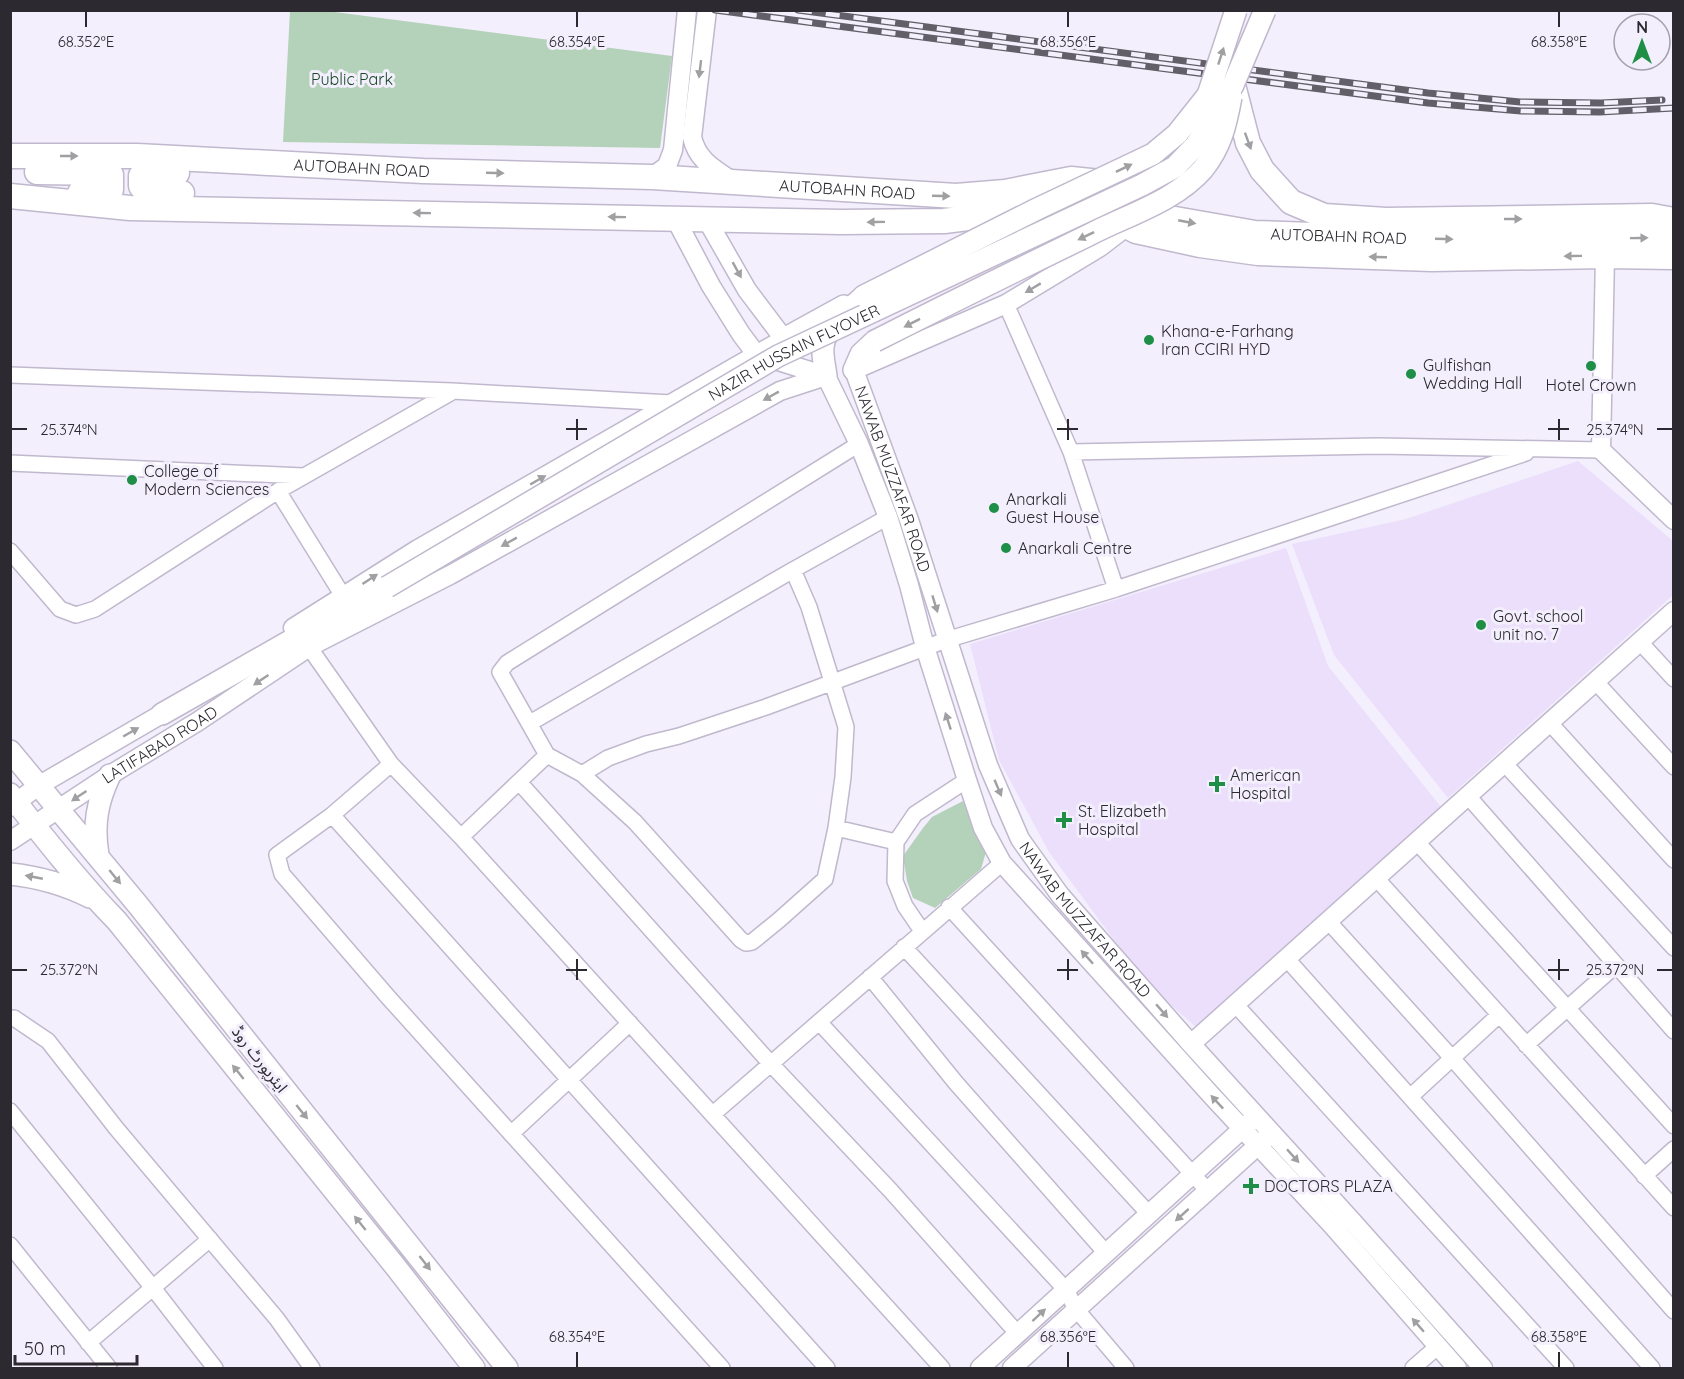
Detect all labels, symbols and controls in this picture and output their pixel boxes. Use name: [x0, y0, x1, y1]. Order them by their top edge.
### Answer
north arrow: [1612, 12, 1672, 72]
text: N: [1636, 17, 1648, 37]
text: 68.352°E: [58, 32, 114, 51]
text: 68.354°E: [549, 32, 605, 51]
text: 68.356°E: [1040, 32, 1096, 51]
text: 68.358°E: [1531, 32, 1587, 51]
one-way arrow: [1217, 47, 1226, 65]
one-way arrow: [695, 59, 705, 78]
park label: Public Park: [311, 69, 393, 89]
one-way arrow: [1243, 132, 1253, 150]
one-way arrow: [59, 151, 78, 161]
street label: AUTOBAHN ROAD: [293, 154, 430, 181]
one-way arrow: [1115, 164, 1133, 174]
one-way arrow: [485, 168, 504, 177]
street label: AUTOBAHN ROAD: [779, 175, 916, 203]
one-way arrow: [931, 191, 950, 201]
one-way arrow: [412, 209, 431, 218]
one-way arrow: [607, 212, 626, 222]
one-way arrow: [1503, 214, 1522, 224]
one-way arrow: [867, 217, 886, 227]
one-way arrow: [1178, 218, 1197, 227]
street label: AUTOBAHN ROAD: [1270, 224, 1407, 248]
one-way arrow: [1078, 231, 1095, 241]
one-way arrow: [1630, 233, 1649, 242]
one-way arrow: [1435, 235, 1454, 244]
one-way arrow: [1564, 251, 1583, 261]
one-way arrow: [1369, 252, 1388, 262]
one-way arrow: [732, 262, 742, 279]
one-way arrow: [1025, 283, 1041, 294]
street label: NAZIR HUSSAIN FLYOVER: [705, 300, 883, 405]
one-way arrow: [903, 318, 920, 327]
place label: Khana-e-Farhang Iran CCIRI HYD: [1161, 321, 1294, 359]
marker: Khana-e-Farhang Iran CCIRI HYD: [1142, 333, 1156, 347]
place label: Gulfishan Wedding Hall: [1423, 355, 1522, 393]
marker: Hotel Crown: [1584, 359, 1598, 373]
marker: Gulfishan Wedding Hall: [1404, 367, 1418, 381]
place label: Hotel Crown: [1546, 375, 1636, 395]
street label: NAWAB MUZZAFAR ROAD: [851, 383, 935, 574]
one-way arrow: [762, 391, 779, 401]
text: 25.374°N: [40, 420, 98, 439]
text: 25.374°N: [1586, 420, 1644, 439]
place label: College of Modern Sciences: [144, 461, 269, 499]
marker: College of Modern Sciences: [125, 473, 139, 487]
one-way arrow: [530, 475, 546, 486]
place label: Anarkali Guest House: [1006, 489, 1099, 527]
marker: Anarkali Guest House: [987, 501, 1001, 515]
one-way arrow: [500, 537, 517, 547]
place label: Anarkali Centre: [1018, 538, 1132, 558]
marker: Anarkali Centre: [999, 541, 1013, 555]
one-way arrow: [362, 574, 378, 585]
one-way arrow: [931, 595, 940, 613]
place label: Govt. school unit no. 7: [1493, 606, 1584, 644]
marker: Govt. school unit no. 7: [1474, 618, 1488, 632]
one-way arrow: [253, 674, 269, 686]
street label: LATIFABAD ROAD: [98, 701, 221, 788]
one-way arrow: [943, 712, 952, 730]
one-way arrow: [123, 727, 140, 737]
place label: American Hospital: [1230, 765, 1301, 803]
marker: American Hospital: [1208, 775, 1226, 793]
one-way arrow: [993, 779, 1003, 797]
one-way arrow: [71, 790, 87, 802]
place label: St. Elizabeth Hospital: [1078, 801, 1166, 839]
marker: St. Elizabeth Hospital: [1055, 811, 1073, 829]
street label: NAWAB MUZZAFAR ROAD: [1015, 838, 1155, 1002]
one-way arrow: [109, 869, 122, 885]
one-way arrow: [25, 873, 44, 882]
one-way arrow: [1081, 950, 1094, 965]
text: 25.372°N: [40, 960, 98, 979]
text: 25.372°N: [1586, 960, 1644, 979]
one-way arrow: [1155, 1003, 1168, 1018]
street label: ایئرپورٹ روڈ: [227, 1022, 292, 1097]
one-way arrow: [232, 1064, 244, 1079]
one-way arrow: [1211, 1095, 1224, 1110]
one-way arrow: [295, 1104, 308, 1119]
one-way arrow: [1286, 1148, 1300, 1163]
place label: DOCTORS PLAZA: [1264, 1176, 1393, 1196]
marker: DOCTORS PLAZA: [1242, 1177, 1260, 1195]
one-way arrow: [1175, 1208, 1190, 1221]
one-way arrow: [355, 1216, 367, 1231]
one-way arrow: [418, 1255, 431, 1271]
one-way arrow: [1031, 1308, 1046, 1322]
one-way arrow: [1411, 1317, 1425, 1332]
text: 68.354°E: [549, 1327, 605, 1346]
text: 68.356°E: [1040, 1327, 1096, 1346]
text: 68.358°E: [1531, 1327, 1587, 1346]
scale bar: [15, 1328, 136, 1366]
text: 50 m: [24, 1337, 66, 1360]

